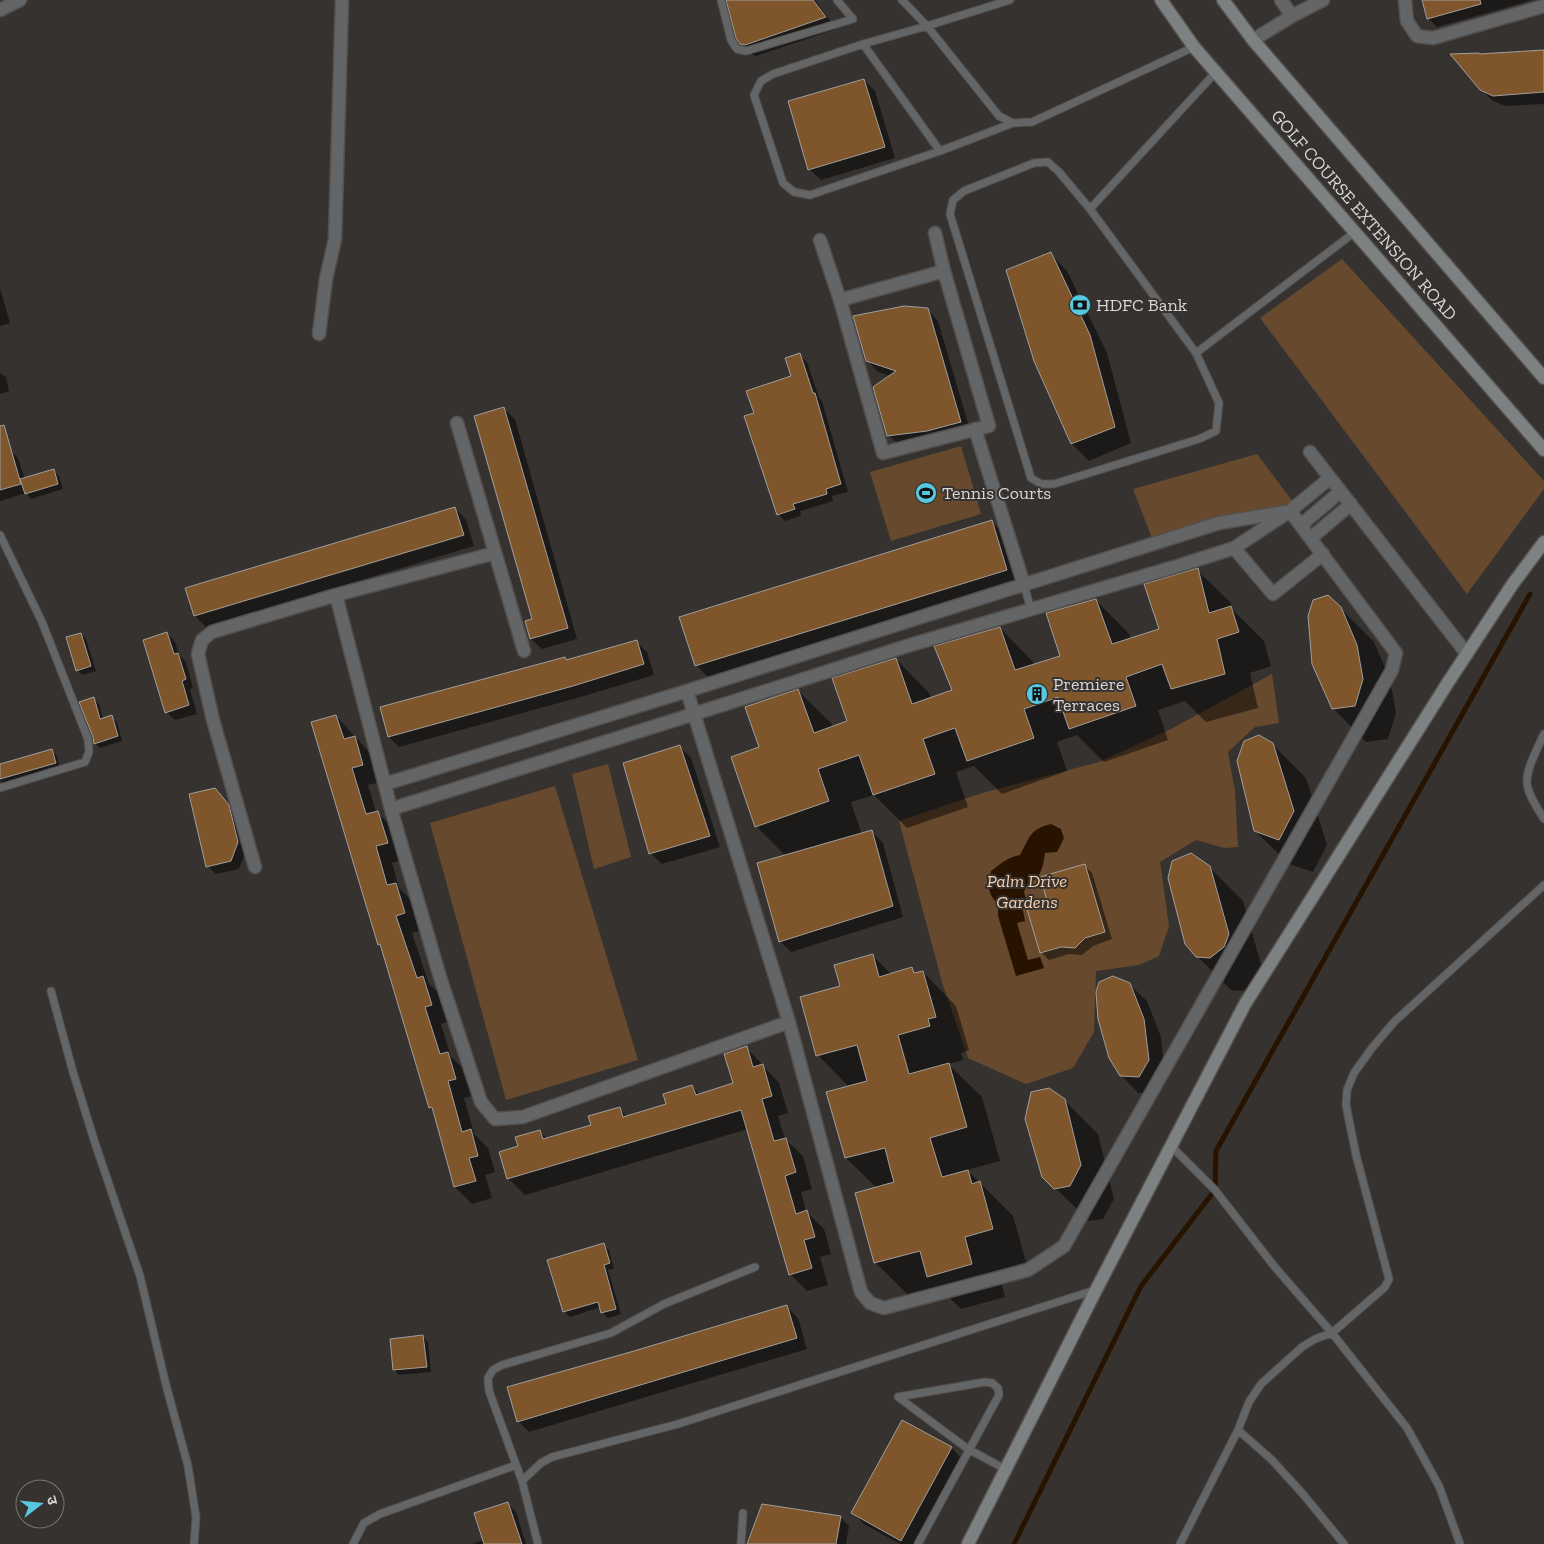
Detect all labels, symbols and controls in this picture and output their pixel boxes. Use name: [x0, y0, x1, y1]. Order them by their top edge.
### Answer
street label: GOLF COURSE EXTENSION ROAD: [1266, 105, 1462, 325]
bank icon: HDFC Bank: [1068, 293, 1092, 317]
place label: HDFC Bank: [1096, 294, 1188, 316]
sports icon: Tennis Courts: [914, 481, 938, 505]
place label: Tennis Courts: [942, 482, 1051, 504]
place label: Premiere Terraces: [1053, 673, 1124, 716]
building icon: Premiere Terraces: [1025, 682, 1049, 706]
park label: Palm Drive Gardens: [987, 870, 1067, 913]
north arrow: [15, 1479, 65, 1529]
text: उ: [43, 1494, 62, 1508]

